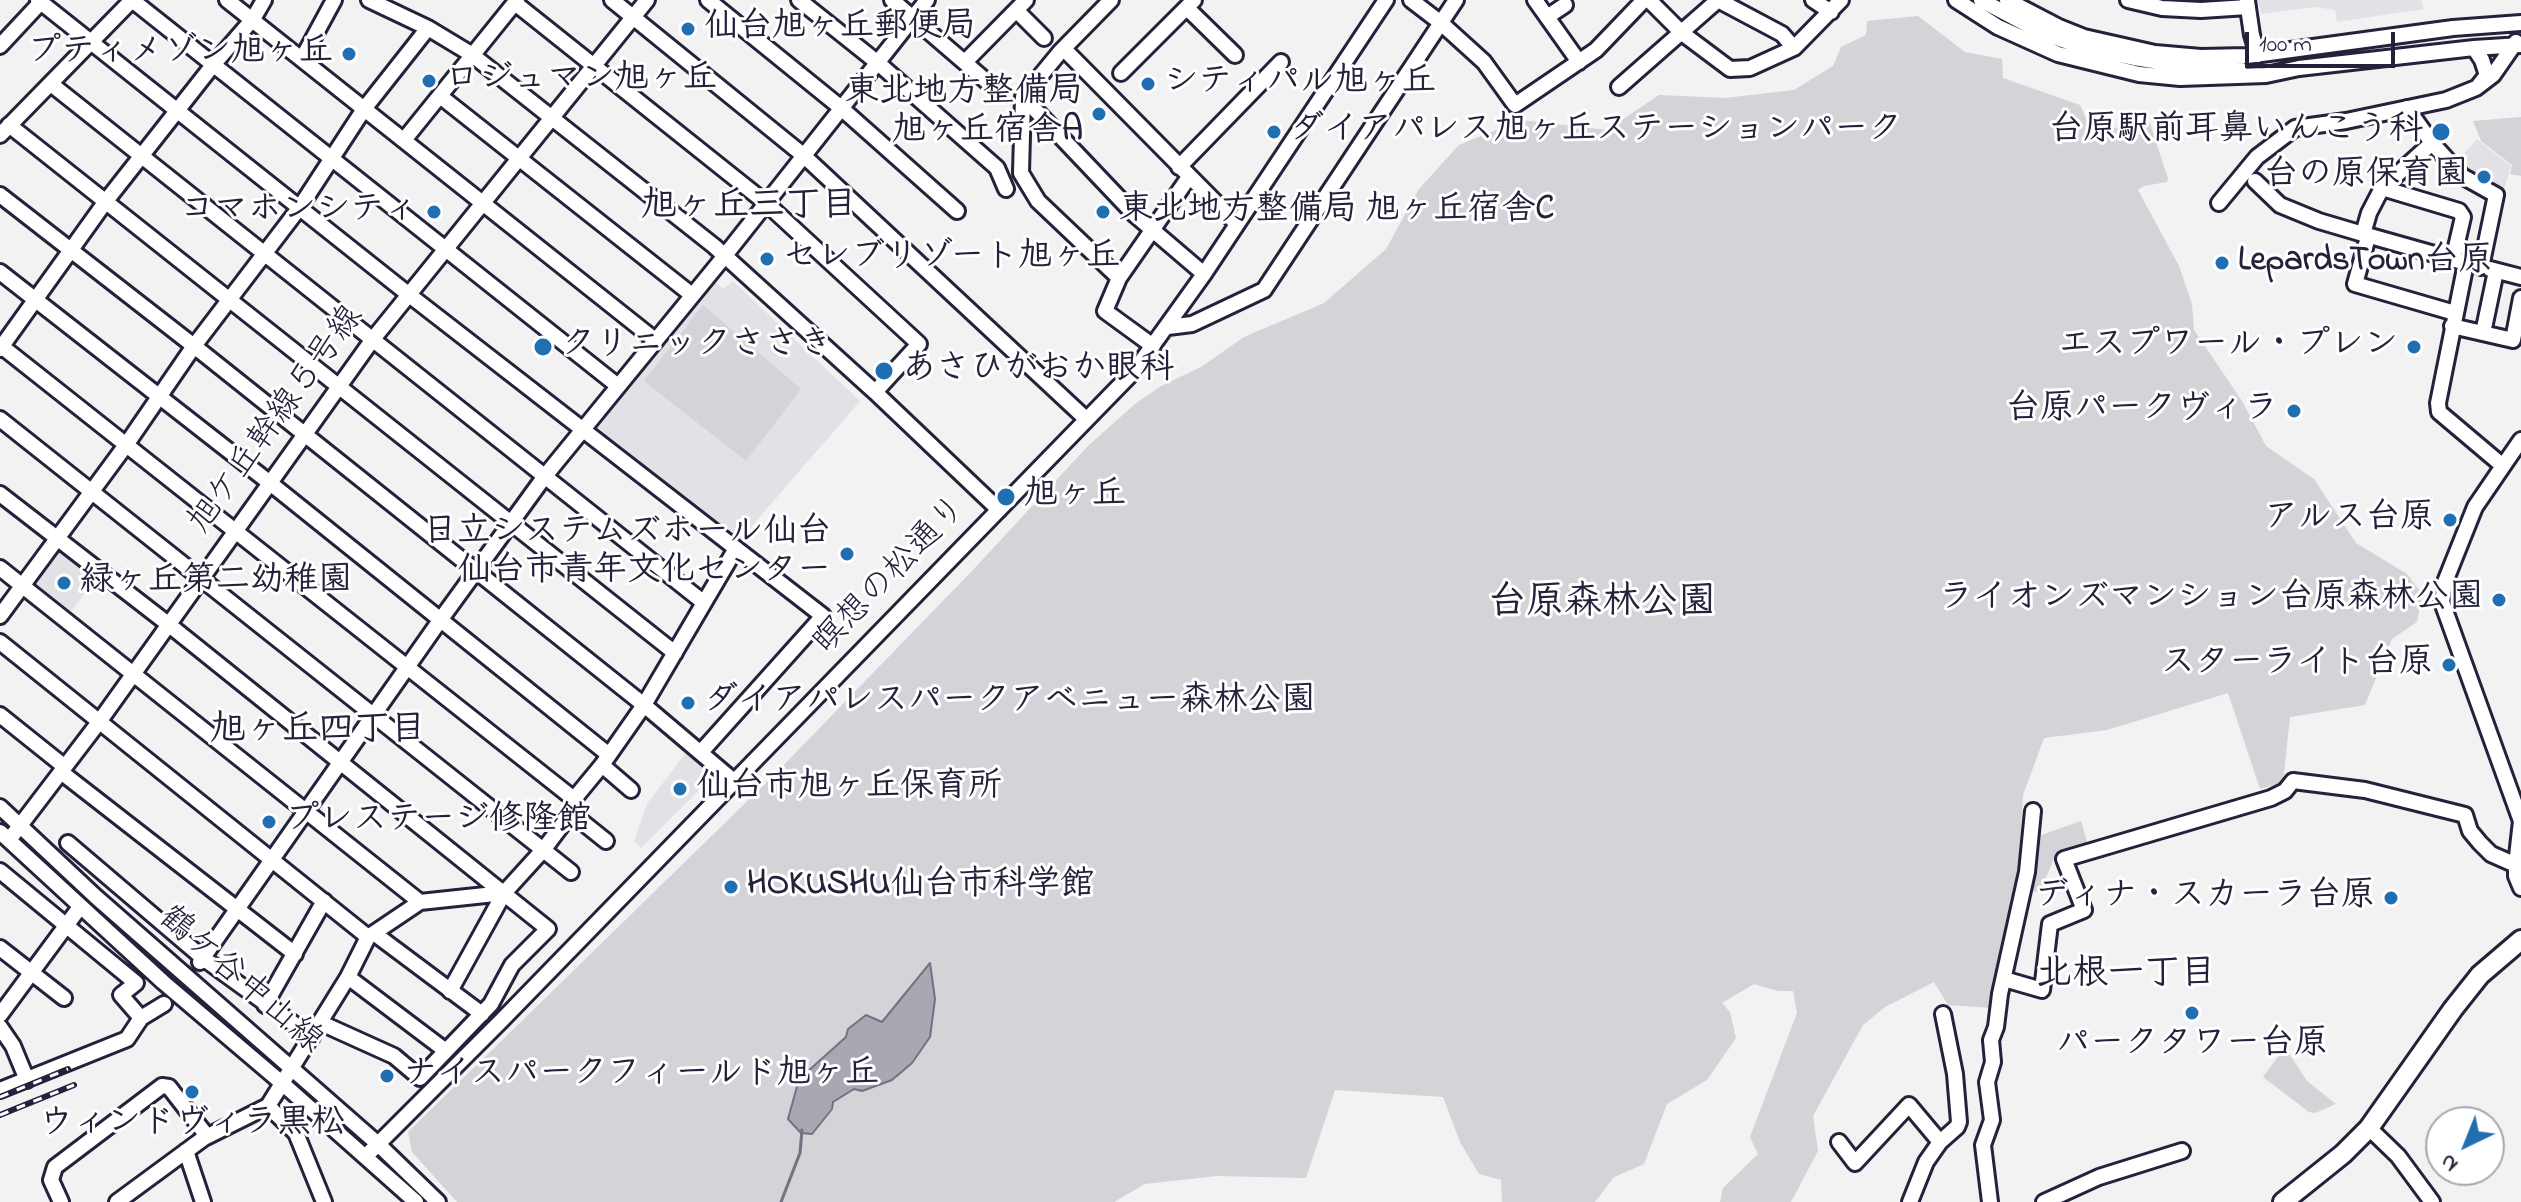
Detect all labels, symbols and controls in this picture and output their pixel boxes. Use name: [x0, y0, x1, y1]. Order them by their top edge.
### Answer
place label: 仙台旭ヶ丘郵便局: [704, 9, 976, 49]
scale bar: [2249, 16, 2399, 66]
marker: 仙台旭ヶ丘郵便局: [679, 20, 697, 38]
text: 100 m: [2259, 28, 2312, 63]
place label: プティメゾン旭ヶ丘: [27, 34, 333, 74]
marker: プティメゾン旭ヶ丘: [340, 45, 358, 63]
place label: ロジュマン旭ヶ丘: [445, 61, 717, 101]
place label: シティパル旭ヶ丘: [1164, 64, 1436, 104]
marker: ロジュマン旭ヶ丘: [420, 72, 438, 90]
place label: 東北地方整備局 旭ヶ丘宿舎A: [845, 74, 1083, 154]
marker: シティパル旭ヶ丘: [1139, 75, 1157, 93]
marker: 東北地方整備局 旭ヶ丘宿舎A: [1090, 105, 1108, 123]
place label: ダイアパレス旭ヶ丘ステーションパーク: [1290, 112, 1902, 152]
place label: 台原駅前耳鼻いんこう科: [2049, 112, 2423, 152]
marker: 台原駅前耳鼻いんこう科: [2430, 121, 2452, 143]
marker: ダイアパレス旭ヶ丘ステーションパーク: [1265, 123, 1283, 141]
place label: 台の原保育園: [2264, 157, 2468, 197]
marker: 台の原保育園: [2475, 168, 2493, 186]
district label: 旭ヶ丘三丁目: [641, 187, 857, 231]
place label: コマホンシティ: [180, 192, 418, 232]
place label: 東北地方整備局 旭ヶ丘宿舎C: [1119, 192, 1554, 232]
marker: コマホンシティ: [425, 203, 443, 221]
marker: 東北地方整備局 旭ヶ丘宿舎C: [1094, 203, 1112, 221]
place label: セレブリゾート旭ヶ丘: [783, 239, 1120, 279]
place label: LepardsTown台原: [2238, 243, 2492, 283]
marker: セレブリゾート旭ヶ丘: [758, 250, 776, 268]
marker: LepardsTown台原: [2213, 254, 2231, 272]
street label: 旭ケ丘幹線５号線: [182, 299, 374, 543]
place label: クリニックささき: [561, 327, 833, 367]
place label: エスプワール・プレン: [2058, 327, 2398, 367]
marker: クリニックささき: [532, 336, 554, 358]
marker: エスプワール・プレン: [2405, 338, 2423, 356]
place label: あさひがおか眼科: [902, 351, 1174, 391]
marker: あさひがおか眼科: [873, 360, 895, 382]
place label: 台原パークヴィラ: [2006, 391, 2278, 431]
marker: 台原パークヴィラ: [2285, 402, 2303, 420]
place label: 旭ヶ丘: [1024, 477, 1126, 517]
marker: 旭ヶ丘: [995, 486, 1017, 508]
street label: 瞑想の松通り: [806, 489, 978, 665]
place label: アルス台原: [2264, 500, 2434, 540]
marker: アルス台原: [2441, 511, 2459, 529]
place label: 日立システムズホール仙台 仙台市青年文化センター: [423, 514, 831, 594]
marker: 日立システムズホール仙台 仙台市青年文化センター: [838, 545, 856, 563]
place label: 緑ヶ丘第二幼稚園: [80, 563, 352, 603]
marker: 緑ヶ丘第二幼稚園: [55, 574, 73, 592]
place label: ライオンズマンション台原森林公園: [1939, 580, 2483, 620]
district label: 台原森林公園: [1488, 583, 1716, 629]
marker: ライオンズマンション台原森林公園: [2490, 591, 2508, 609]
place label: スターライト台原: [2161, 645, 2433, 685]
marker: スターライト台原: [2440, 656, 2458, 674]
place label: ダイアパレスパークアベニュー森林公園: [704, 683, 1315, 723]
marker: ダイアパレスパークアベニュー森林公園: [679, 694, 697, 712]
district label: 旭ヶ丘四丁目: [210, 711, 426, 755]
place label: 仙台市旭ヶ丘保育所: [696, 769, 1002, 809]
marker: 仙台市旭ヶ丘保育所: [671, 780, 689, 798]
place label: プレステージ修隆館: [285, 802, 591, 842]
marker: プレステージ修隆館: [260, 813, 278, 831]
place label: HOKUSHU仙台市科学館: [747, 867, 1094, 907]
marker: HOKUSHU仙台市科学館: [722, 878, 740, 896]
place label: ディナ・スカーラ台原: [2035, 878, 2375, 918]
marker: ディナ・スカーラ台原: [2382, 889, 2400, 907]
street label: 鶴ケ谷中山線: [149, 900, 329, 1064]
district label: 北根一丁目: [2036, 955, 2216, 999]
marker: パークタワー台原: [2183, 1004, 2201, 1022]
place label: パークタワー台原: [2056, 1026, 2328, 1066]
place label: ナイスパークフィールド旭ヶ丘: [403, 1056, 879, 1096]
marker: ナイスパークフィールド旭ヶ丘: [378, 1067, 396, 1085]
marker: ウィンドヴィラ黒松: [183, 1083, 201, 1101]
place label: ウィンドヴィラ黒松: [39, 1105, 345, 1145]
north arrow: [2425, 1106, 2505, 1186]
text: N: [2434, 1145, 2466, 1179]

